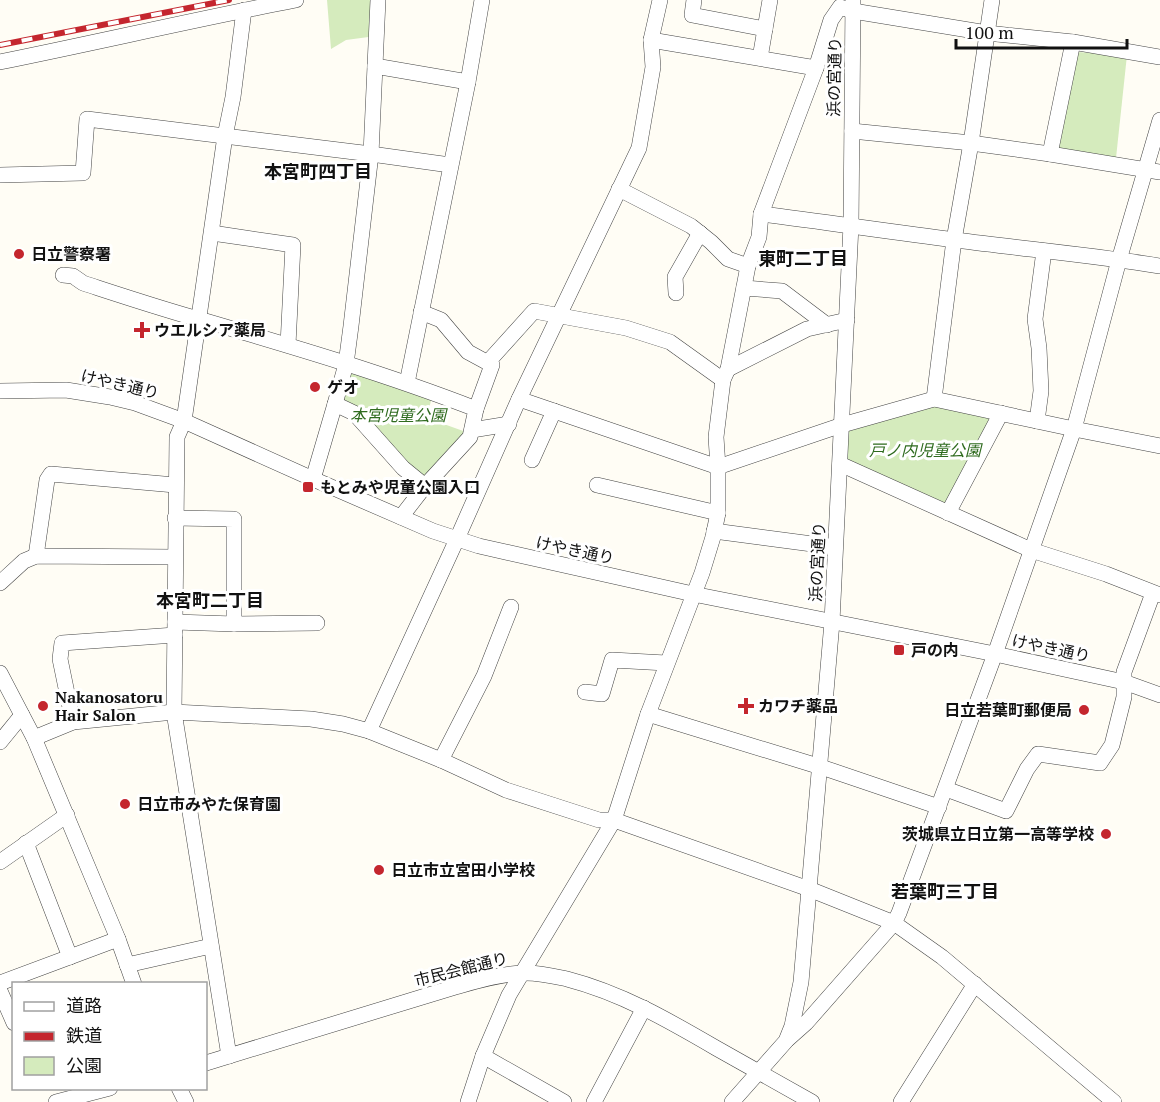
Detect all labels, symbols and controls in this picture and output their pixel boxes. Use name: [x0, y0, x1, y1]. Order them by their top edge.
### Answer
scale bar: [956, 12, 1127, 50]
text: 100 m: [965, 20, 1014, 44]
street label: 浜の宮通り: [822, 37, 846, 117]
district label: 本宮町四丁目: [264, 159, 372, 183]
place label: 日立警察署: [31, 243, 111, 265]
district label: 東町二丁目: [758, 246, 848, 270]
marker: 日立警察署: [12, 247, 26, 261]
place label: ウエルシア薬局: [154, 319, 266, 341]
marker: ウエルシア薬局: [135, 323, 149, 337]
street label: けやき通り: [79, 364, 161, 404]
place label: ゲオ: [327, 376, 359, 398]
marker: ゲオ: [308, 380, 322, 394]
park label: 本宮児童公園: [350, 404, 448, 426]
park label: 戸ノ内児童公園: [869, 439, 983, 461]
place label: もとみや児童公園入口: [320, 476, 480, 498]
marker: もとみや児童公園入口: [301, 480, 315, 494]
street label: 浜の宮通り: [804, 521, 830, 603]
street label: けやき通り: [534, 531, 616, 569]
district label: 本宮町二丁目: [156, 588, 264, 612]
street label: けやき通り: [1010, 629, 1092, 667]
place label: 戸の内: [911, 639, 959, 661]
marker: 戸の内: [892, 643, 906, 657]
place label: Nakanosatoru Hair Salon: [55, 686, 163, 726]
place label: カワチ薬品: [758, 695, 838, 717]
marker: Nakanosatoru Hair Salon: [36, 699, 50, 713]
marker: カワチ薬品: [739, 699, 753, 713]
place label: 日立若葉町郵便局: [944, 699, 1072, 721]
marker: 日立若葉町郵便局: [1077, 703, 1091, 717]
place label: 日立市みやた保育園: [137, 793, 281, 815]
marker: 日立市みやた保育園: [118, 797, 132, 811]
place label: 茨城県立日立第一高等学校: [902, 823, 1094, 845]
marker: 茨城県立日立第一高等学校: [1099, 827, 1113, 841]
place label: 日立市立宮田小学校: [391, 859, 535, 881]
marker: 日立市立宮田小学校: [372, 863, 386, 877]
district label: 若葉町三丁目: [891, 879, 999, 903]
street label: 市民会館通り: [412, 947, 510, 991]
legend: [12, 982, 207, 1090]
text: 道路: [66, 993, 102, 1017]
text: 鉄道: [66, 1023, 102, 1047]
text: 公園: [66, 1053, 102, 1077]

